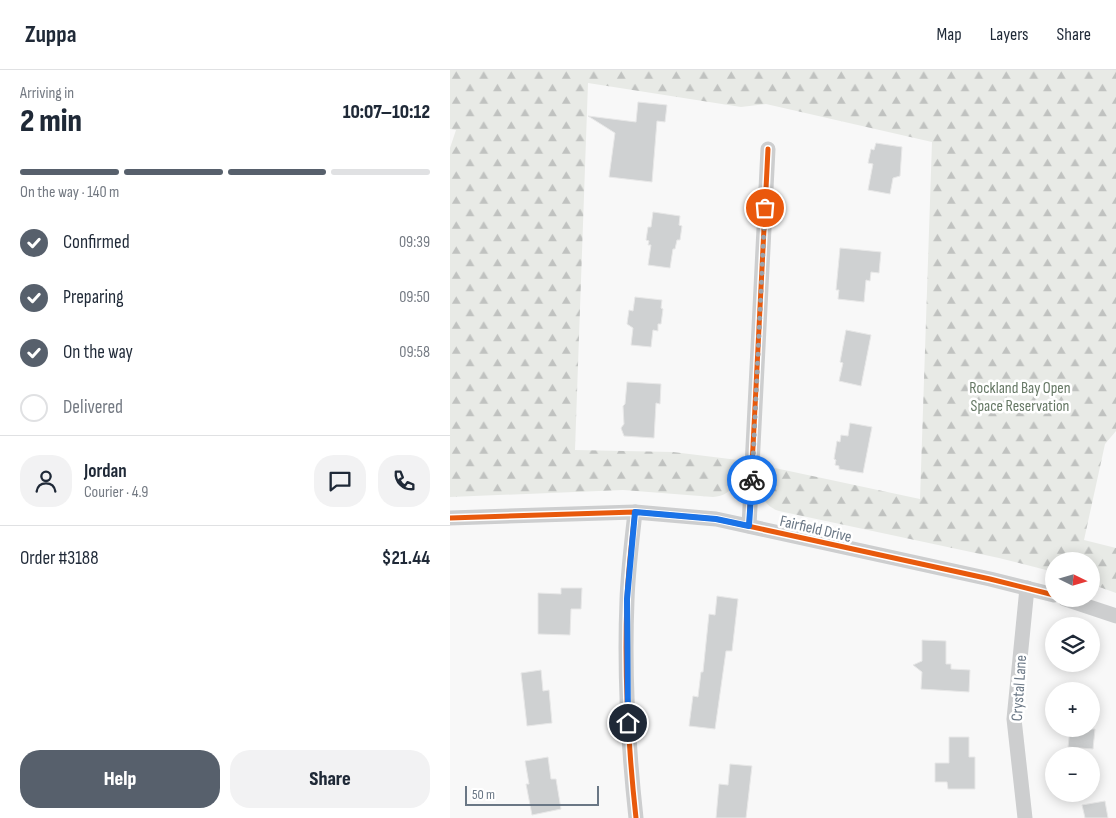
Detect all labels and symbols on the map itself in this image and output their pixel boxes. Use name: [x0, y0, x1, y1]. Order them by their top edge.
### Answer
pin: [744, 187, 786, 229]
park label: Rockland Bay Open Space Reservation: [969, 379, 1071, 416]
courier: [727, 455, 777, 505]
street label: Fairfield Drive: [778, 512, 853, 547]
north arrow: [1045, 552, 1100, 608]
street label: Crystal Lane: [1008, 654, 1031, 722]
pin: [607, 702, 649, 744]
scale bar: [465, 783, 599, 806]

